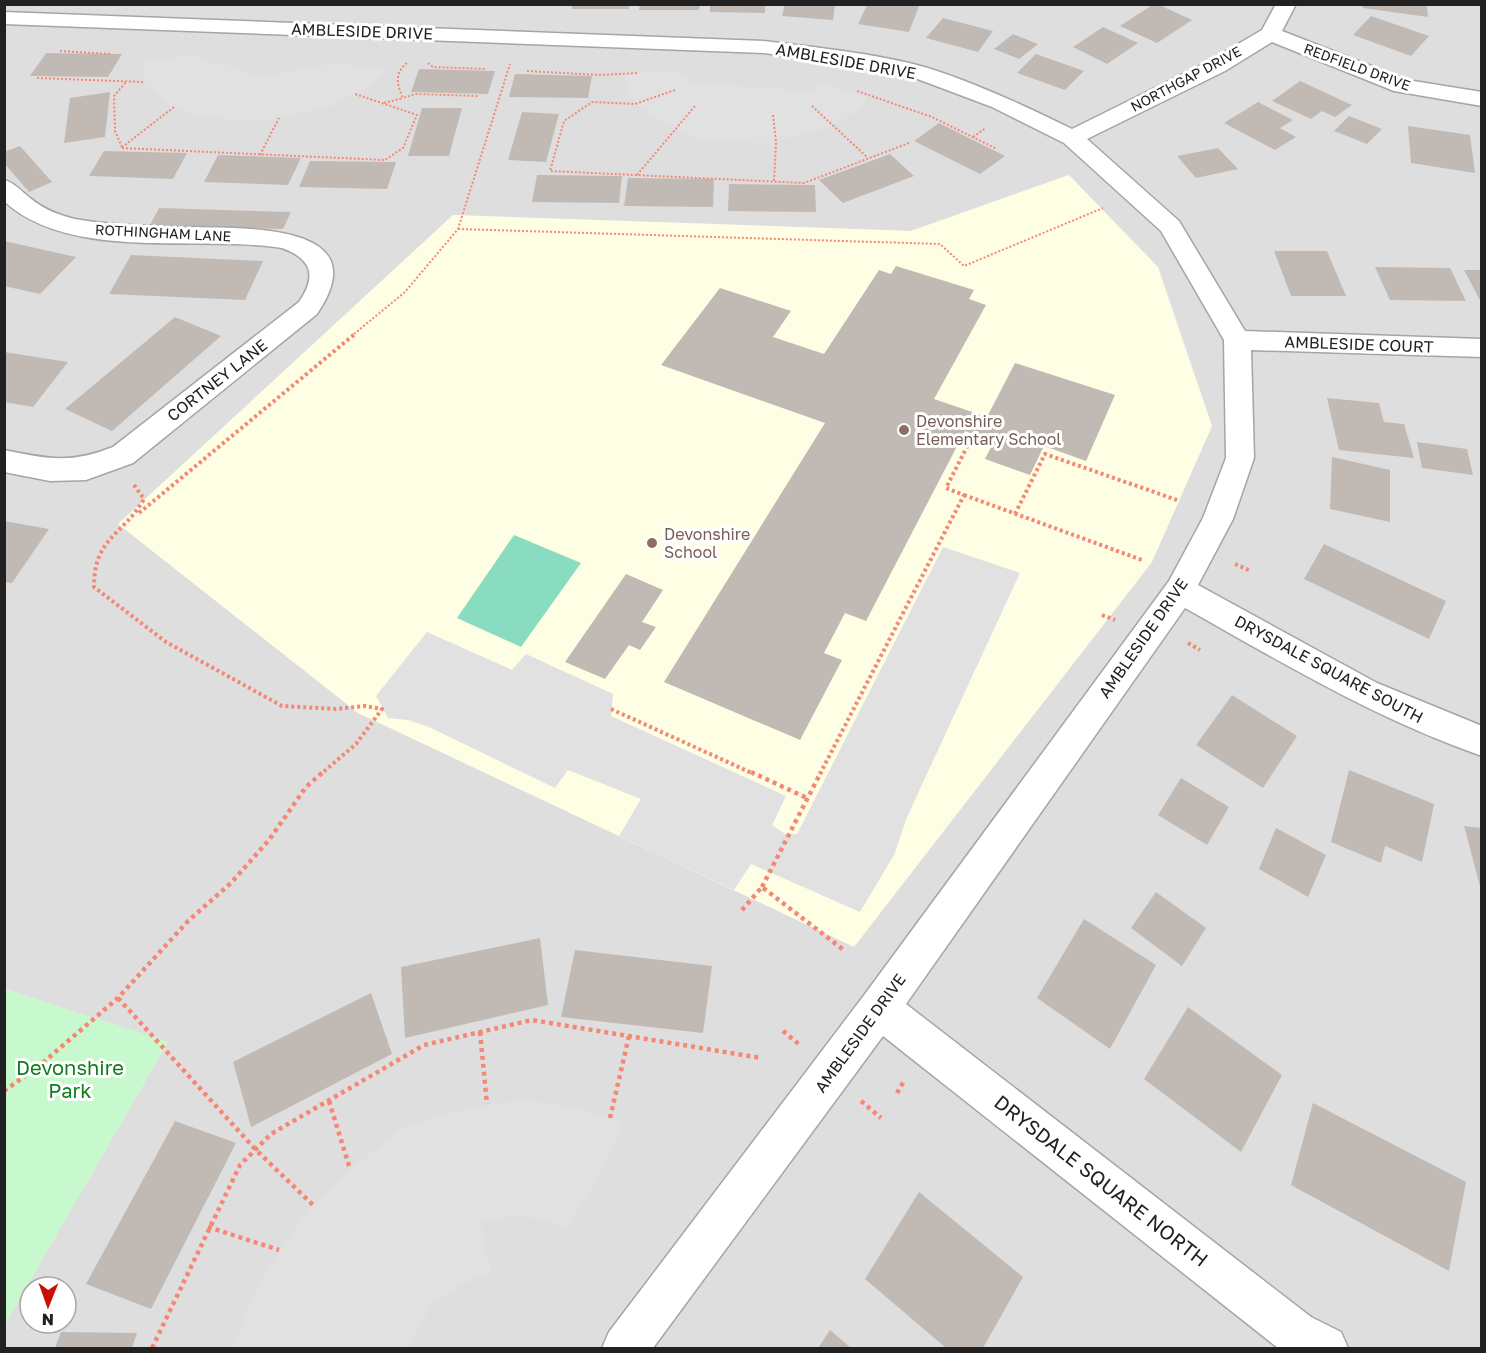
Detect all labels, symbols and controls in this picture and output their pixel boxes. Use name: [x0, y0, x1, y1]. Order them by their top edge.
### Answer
street label: AMBLESIDE DRIVE: [291, 19, 433, 43]
street label: AMBLESIDE DRIVE: [774, 39, 918, 83]
street label: REDFIELD DRIVE: [1302, 39, 1413, 94]
street label: NORTHGAP DRIVE: [1127, 42, 1244, 115]
street label: ROTHINGHAM LANE: [94, 220, 232, 245]
street label: AMBLESIDE COURT: [1284, 331, 1434, 357]
street label: CORTNEY LANE: [163, 335, 271, 425]
place label: Devonshire Elementary School: [916, 411, 1061, 449]
marker: Devonshire Elementary School: [897, 423, 911, 437]
place label: Devonshire School: [664, 524, 750, 562]
marker: Devonshire School: [645, 536, 659, 550]
street label: AMBLESIDE DRIVE: [1094, 574, 1192, 702]
street label: DRYSDALE SQUARE SOUTH: [1231, 611, 1427, 727]
street label: AMBLESIDE DRIVE: [810, 970, 910, 1096]
park label: Devonshire Park: [16, 1055, 124, 1102]
street label: DRYSDALE SQUARE NORTH: [990, 1089, 1213, 1271]
north arrow: [18, 1275, 78, 1335]
text: N: [41, 1310, 54, 1330]

